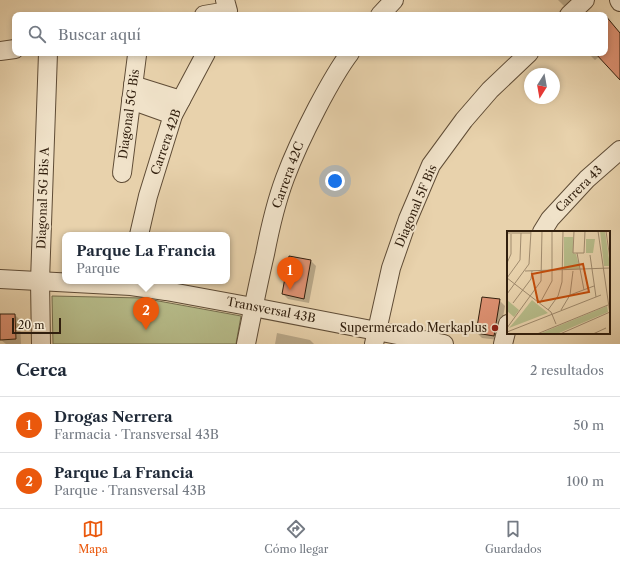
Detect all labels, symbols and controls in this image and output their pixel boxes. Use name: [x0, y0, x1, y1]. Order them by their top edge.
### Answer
search box: [12, 12, 608, 56]
icon: search: [26, 23, 48, 45]
text: Buscar aquí: [58, 25, 141, 44]
street label: Diagonal 5G Bis: [115, 68, 142, 160]
north arrow: [524, 68, 560, 104]
street label: Carrera 42B: [147, 107, 184, 177]
street label: Carrera 42C: [269, 139, 307, 210]
street label: Diagonal 5G Bis A: [33, 146, 52, 249]
street label: Diagonal 5F Bis: [391, 162, 440, 249]
street label: Carrera 43: [552, 162, 605, 215]
your location: [325, 171, 345, 191]
inset map: [507, 231, 610, 334]
popup: [62, 232, 230, 284]
text: Parque La Francia: [76, 241, 216, 260]
pin: 1: [277, 257, 303, 290]
text: Parque: [76, 260, 120, 276]
street label: Transversal 43B: [225, 294, 317, 325]
pin: 2: [133, 297, 159, 330]
scale bar: [12, 316, 61, 335]
text: 20 m: [18, 318, 44, 332]
place label: Supermercado Merkaplus: [340, 320, 487, 335]
marker: Supermercado Merkaplus: [490, 323, 500, 333]
text: Cerca: [16, 360, 67, 380]
text: 2 resultados: [530, 362, 604, 378]
text: Drogas Nerrera: [54, 407, 173, 426]
text: 1: [26, 417, 32, 433]
text: 50 m: [573, 417, 604, 433]
text: Farmacia · Transversal 43B: [54, 426, 219, 442]
text: Parque La Francia: [54, 463, 193, 482]
text: 2: [25, 473, 33, 489]
text: 100 m: [566, 473, 604, 489]
text: Parque · Transversal 43B: [54, 482, 206, 498]
tab: Mapa: [78, 518, 108, 556]
tab: Cómo llegar: [264, 518, 328, 556]
tab: Guardados: [485, 518, 542, 556]

